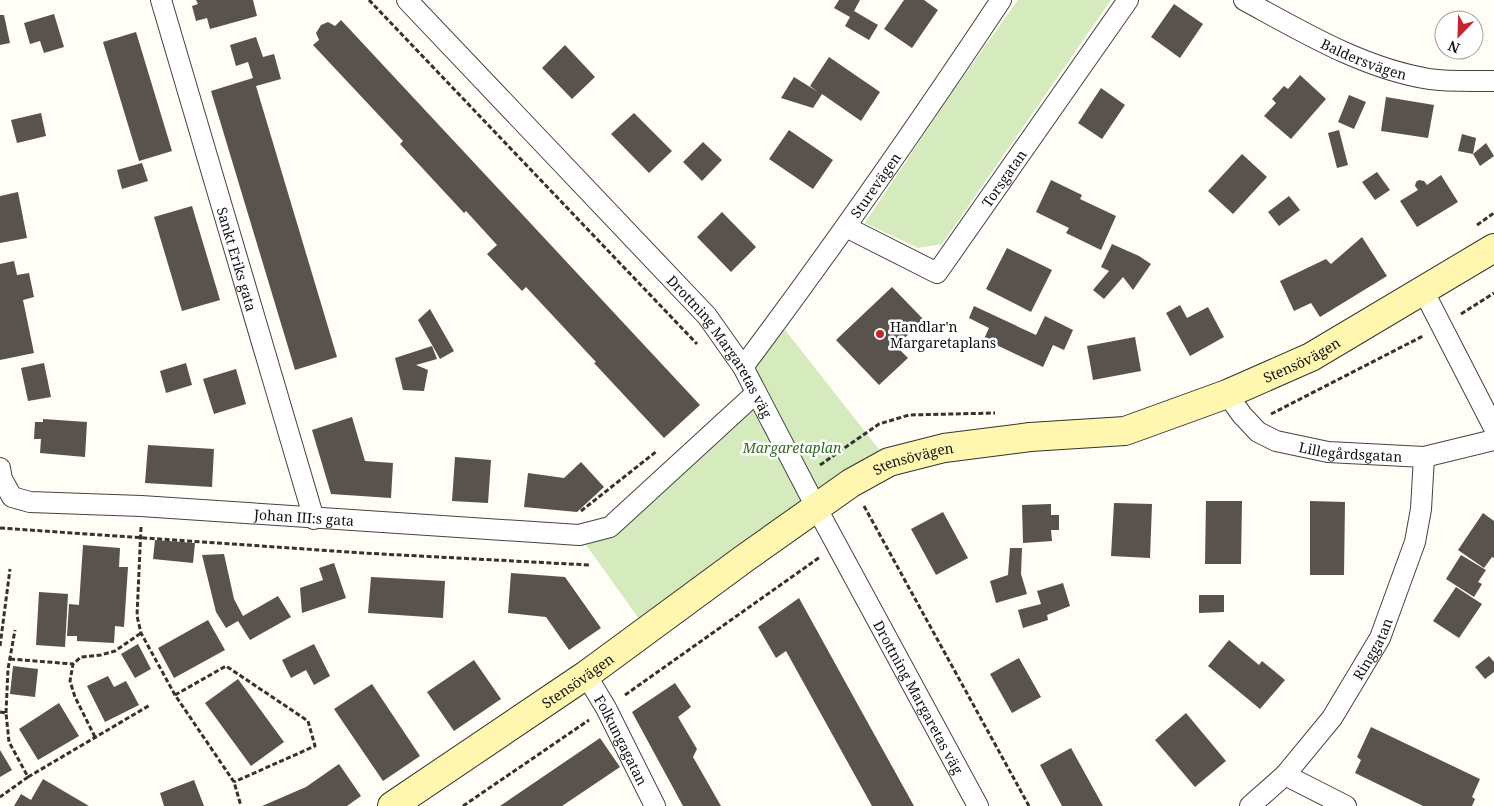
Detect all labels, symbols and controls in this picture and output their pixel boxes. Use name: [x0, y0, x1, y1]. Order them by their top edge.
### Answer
north arrow: [1434, 10, 1484, 60]
street label: Baldersvägen: [1318, 33, 1409, 84]
text: N: [1445, 37, 1463, 58]
street label: Torsgatan: [977, 145, 1030, 210]
street label: Sturevägen: [845, 148, 904, 221]
street label: Sankt Eriks gata: [213, 205, 262, 313]
street label: Drottning Margaretas väg: [663, 270, 777, 421]
place label: Handlar'n Margaretaplans: [890, 317, 996, 352]
marker: Handlar'n Margaretaplans: [874, 328, 886, 340]
street label: Stensövägen: [1260, 332, 1343, 386]
street label: Stensövägen: [869, 437, 954, 479]
street label: Lillegårdsgatan: [1297, 437, 1403, 465]
park label: Margaretaplan: [742, 438, 842, 457]
street label: Johan III:s gata: [253, 504, 355, 530]
street label: Ringgatan: [1348, 615, 1396, 683]
street label: Drottning Margaretas väg: [870, 617, 968, 777]
street label: Stensövägen: [538, 649, 617, 712]
street label: Folkungagatan: [591, 691, 652, 788]

